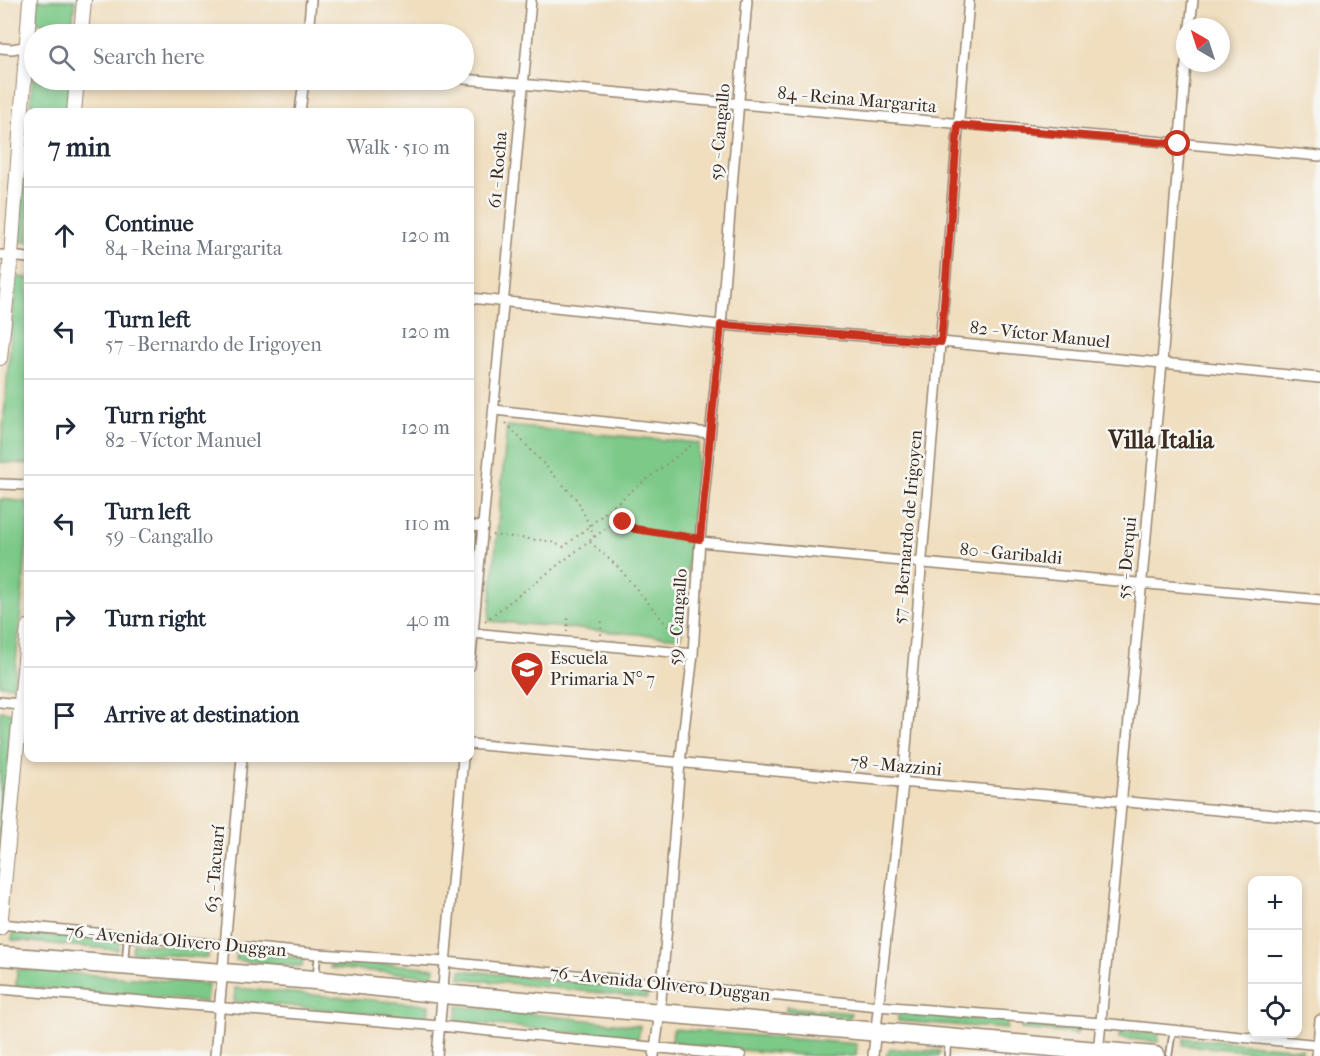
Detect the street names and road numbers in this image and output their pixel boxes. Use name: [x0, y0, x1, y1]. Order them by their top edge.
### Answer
street label: 59 - Cangallo: [705, 83, 735, 181]
street label: 84 - Reina Margarita: [777, 83, 938, 117]
street label: 61 - Rocha: [484, 130, 512, 209]
street label: 82 - Víctor Manuel: [969, 317, 1111, 353]
street label: 57 - Bernardo de Irigoyen: [889, 428, 927, 625]
street label: 55 - Derqui: [1113, 515, 1141, 600]
street label: 80 - Garibaldi: [959, 539, 1064, 569]
street label: 59 - Cangallo: [664, 568, 692, 666]
street label: 78 - Mazzini: [849, 752, 943, 781]
street label: 63 - Tacuarí: [201, 824, 229, 914]
street label: 76 - Avenida Olivero Duggan: [65, 921, 288, 961]
street label: 76 - Avenida Olivero Duggan: [549, 962, 772, 1006]

